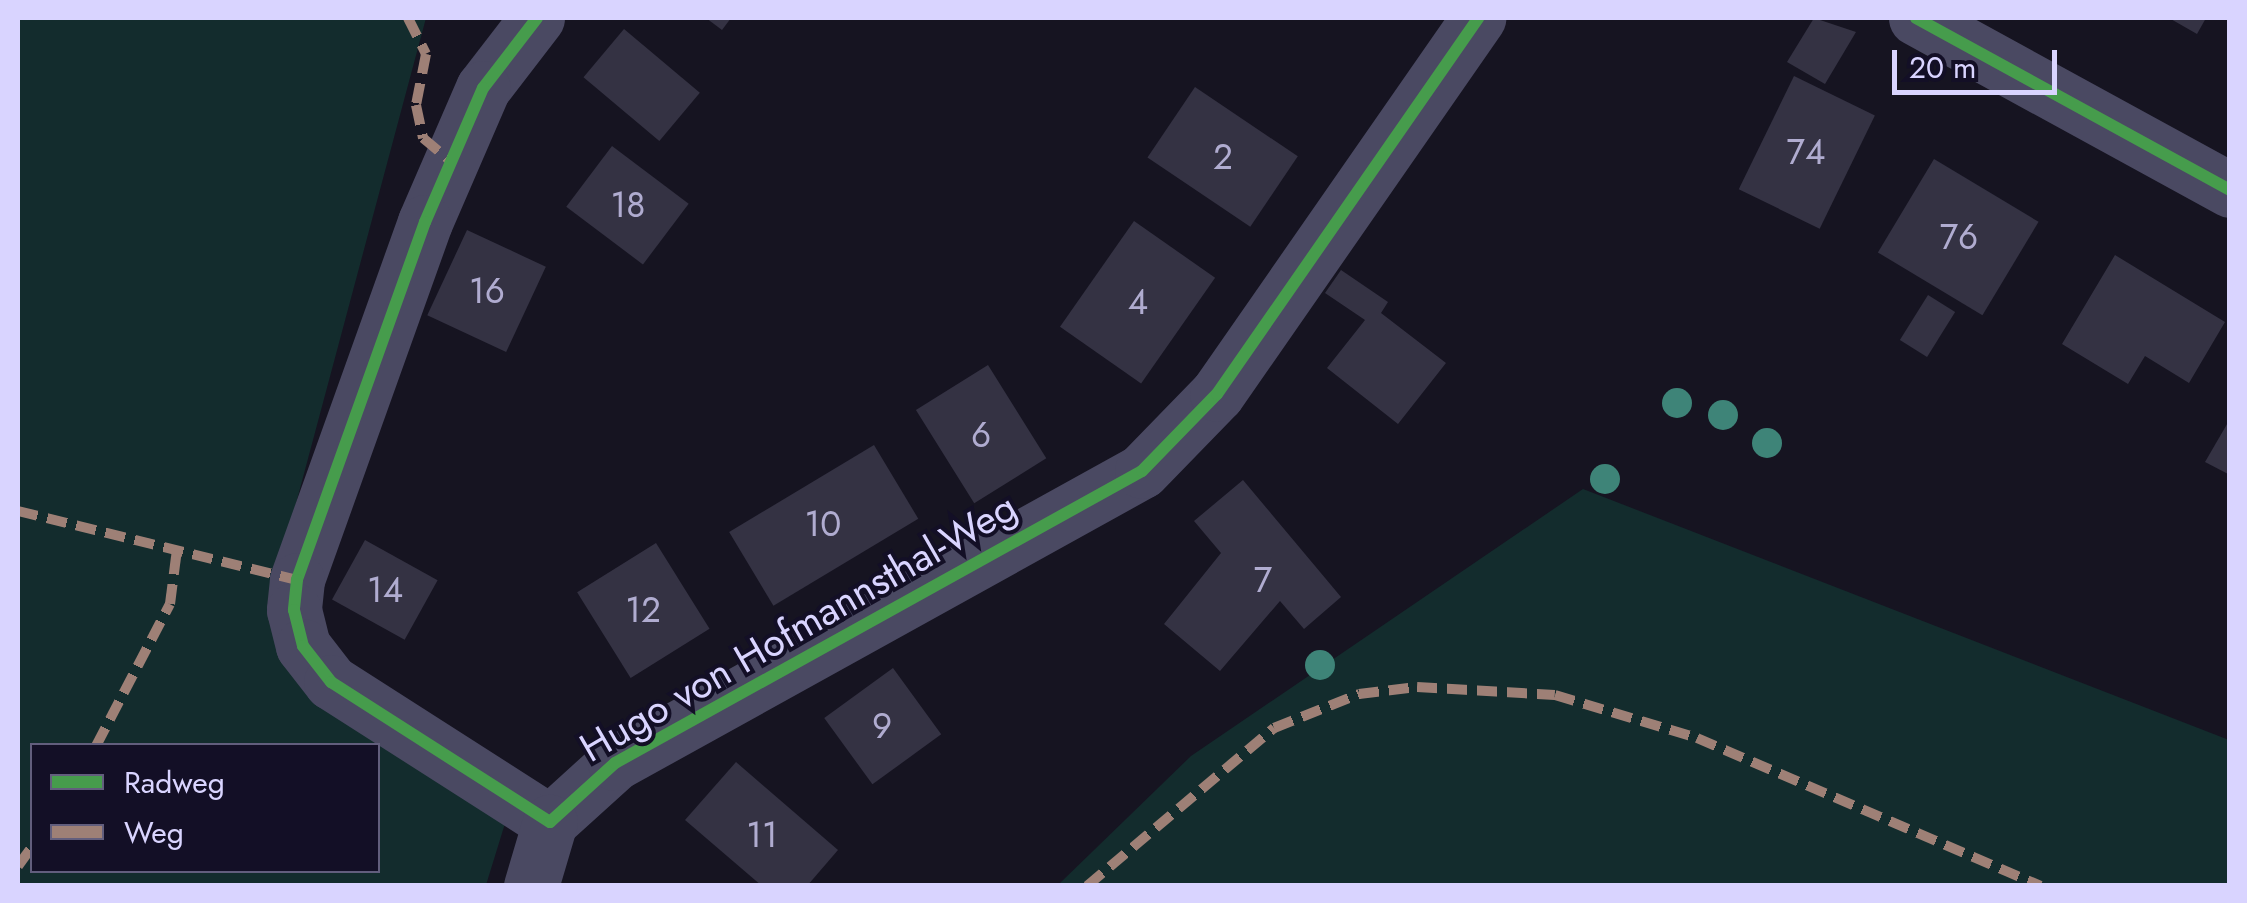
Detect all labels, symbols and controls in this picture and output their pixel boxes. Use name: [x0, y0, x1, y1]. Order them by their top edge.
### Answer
scale bar: [1897, 30, 2062, 92]
text: 20 m: [1909, 46, 1976, 89]
house number: 74: [1787, 131, 1825, 173]
house number: 2: [1213, 136, 1233, 178]
house number: 18: [611, 184, 645, 226]
house number: 76: [1940, 216, 1978, 258]
house number: 16: [469, 270, 505, 312]
house number: 4: [1128, 281, 1148, 323]
house number: 6: [971, 414, 991, 456]
street label: Hugo von Hofmannsthal-Weg: [571, 482, 1025, 772]
house number: 10: [805, 503, 841, 545]
house number: 7: [1254, 559, 1272, 601]
house number: 14: [367, 569, 403, 611]
house number: 12: [625, 589, 661, 631]
house number: 9: [872, 705, 892, 747]
legend: [30, 743, 380, 873]
text: Radweg: [124, 761, 225, 804]
text: Weg: [124, 811, 184, 854]
house number: 11: [746, 814, 778, 856]

